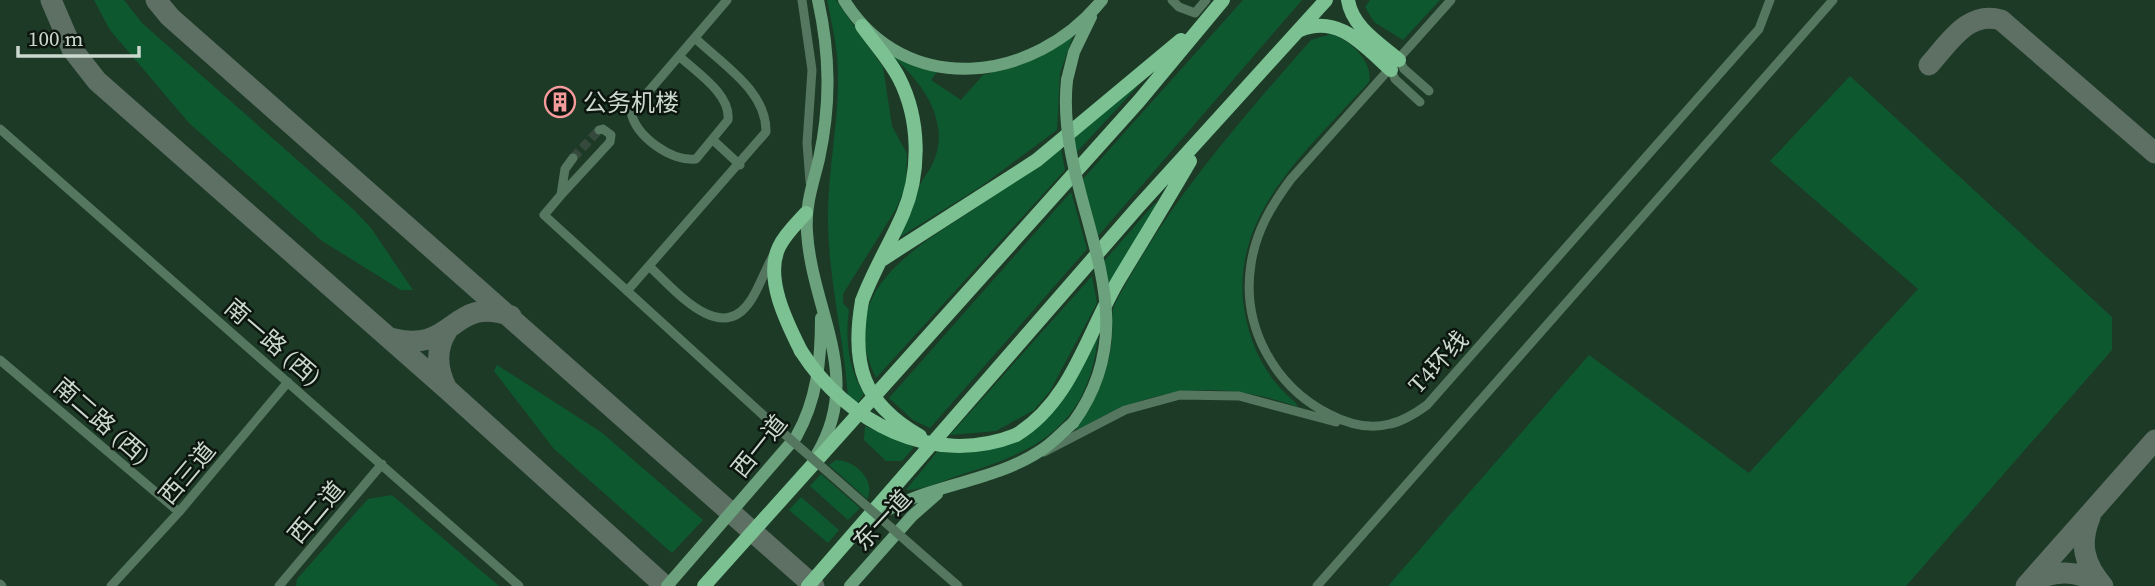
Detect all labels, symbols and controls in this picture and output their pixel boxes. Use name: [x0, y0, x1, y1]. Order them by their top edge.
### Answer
scale bar: [18, 14, 138, 58]
text: 100 m: [28, 24, 83, 53]
building icon: 公务机楼: [543, 85, 577, 119]
place label: 公务机楼: [583, 86, 679, 119]
street label: 南一路 (西): [218, 291, 328, 393]
street label: T4环线: [1401, 324, 1475, 400]
street label: 南二路 (西): [47, 370, 157, 472]
street label: 西一道: [724, 408, 794, 484]
street label: 西三道: [151, 435, 223, 511]
street label: 西二道: [280, 474, 352, 550]
street label: 东一道: [845, 482, 919, 558]

